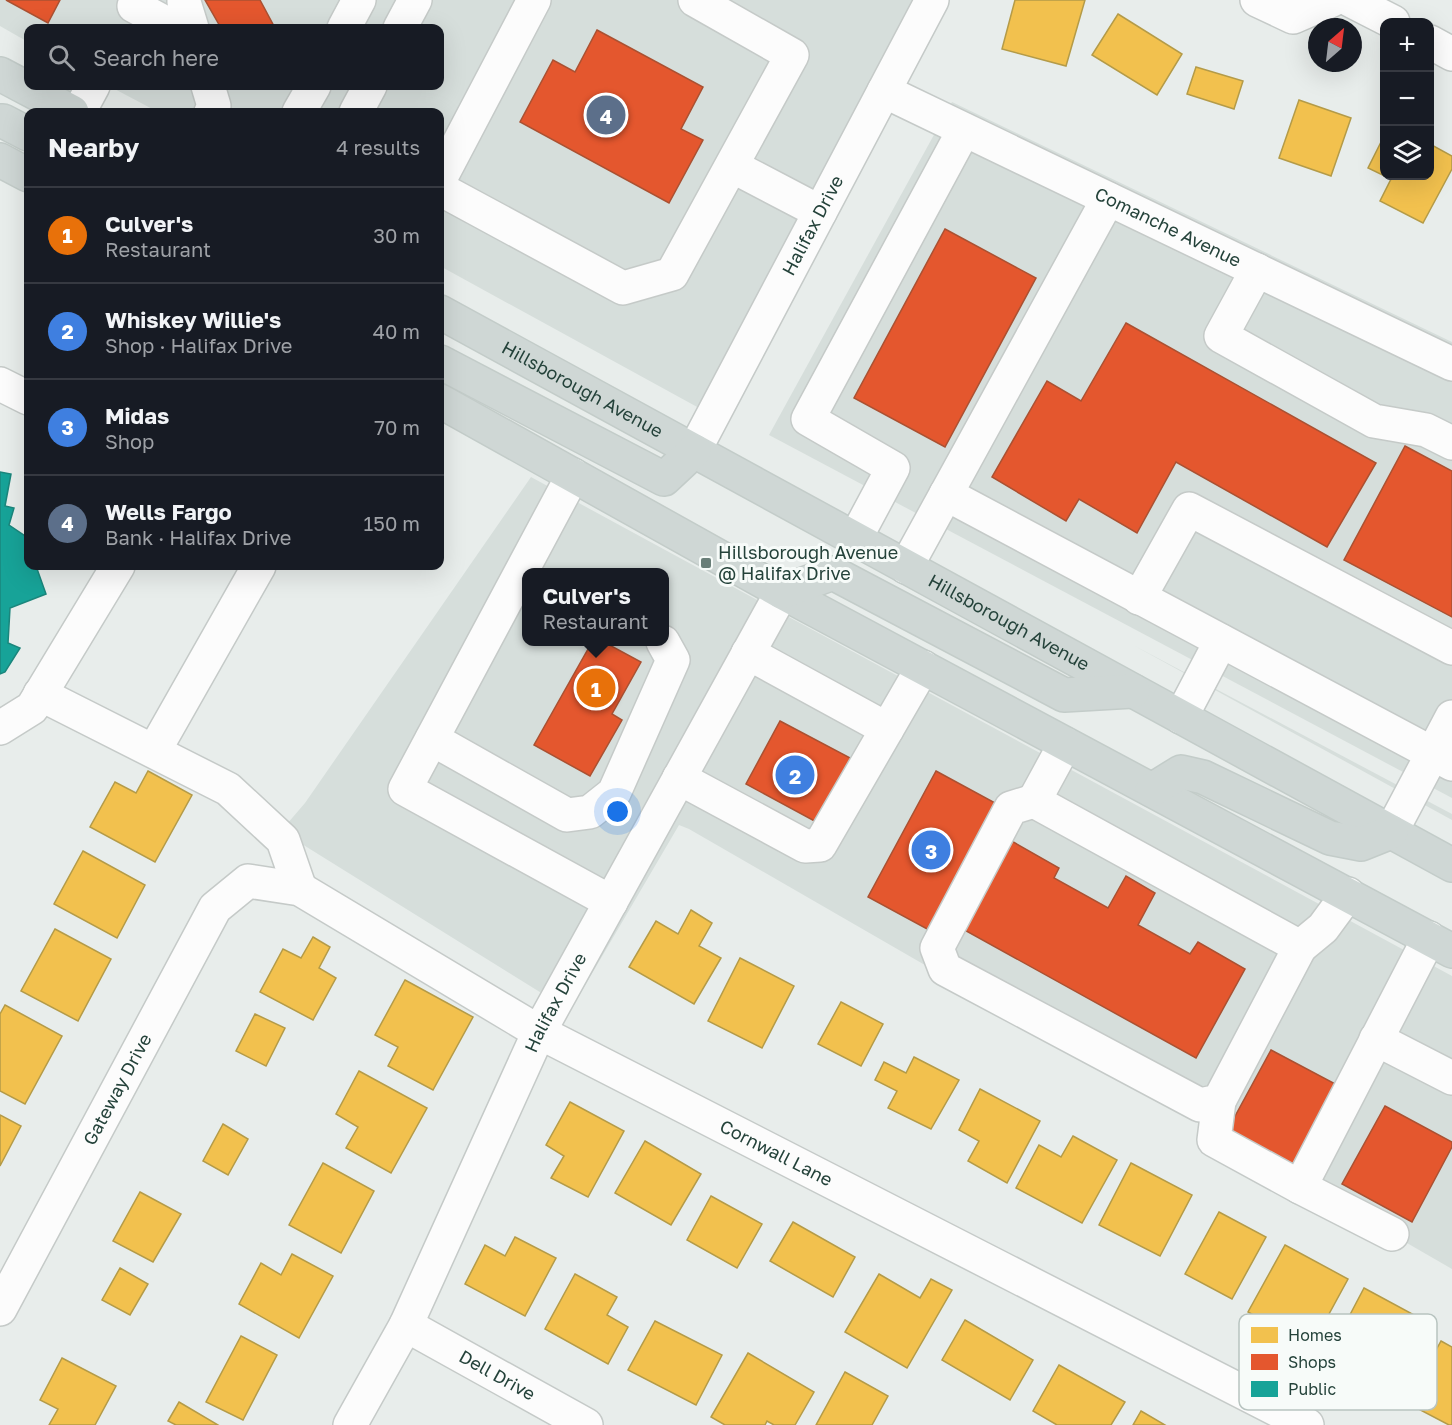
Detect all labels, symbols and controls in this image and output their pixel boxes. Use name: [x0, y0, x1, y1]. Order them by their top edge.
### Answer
north arrow: [1308, 18, 1362, 72]
map controls: [1380, 18, 1434, 180]
button: +: [1380, 18, 1434, 72]
search box: [24, 24, 444, 90]
icon: search: [45, 41, 78, 74]
text: Search here: [93, 44, 219, 71]
button: −: [1380, 72, 1434, 126]
pin: 4: [586, 92, 626, 138]
button: layers: [1380, 126, 1434, 180]
text: Nearby: [48, 132, 139, 163]
text: 4 results: [336, 135, 420, 159]
street label: Halifax Drive: [777, 171, 848, 279]
street label: Comanche Avenue: [1092, 182, 1245, 271]
text: Culver's: [105, 210, 193, 237]
text: 1: [62, 223, 73, 247]
text: 30 m: [373, 223, 420, 247]
text: Restaurant: [105, 237, 211, 261]
text: Whiskey Willie's: [105, 306, 281, 333]
text: 2: [61, 319, 74, 343]
text: 40 m: [373, 319, 420, 343]
text: Shop · Halifax Drive: [105, 333, 292, 357]
street label: Hillsborough Avenue: [498, 336, 667, 442]
text: Midas: [105, 402, 169, 429]
text: 3: [61, 415, 74, 439]
text: 70 m: [374, 415, 420, 439]
text: Shop: [105, 429, 154, 453]
text: Wells Fargo: [105, 498, 232, 525]
text: 4: [61, 511, 74, 535]
text: 150 m: [364, 511, 420, 535]
text: Bank · Halifax Drive: [105, 525, 291, 549]
place label: Hillsborough Avenue @ Halifax Drive: [718, 541, 898, 584]
marker: Hillsborough Avenue @ Halifax Drive: [699, 556, 713, 570]
popup: [522, 568, 669, 646]
street label: Hillsborough Avenue: [925, 569, 1093, 675]
text: Culver's: [543, 582, 631, 609]
text: Restaurant: [543, 609, 649, 633]
pin: 1: [576, 666, 616, 710]
pin: 2: [776, 752, 814, 798]
your location: [603, 797, 632, 826]
pin: 3: [912, 828, 950, 872]
street label: Halifax Drive: [519, 949, 591, 1056]
street label: Gateway Drive: [78, 1029, 156, 1149]
street label: Cornwall Lane: [716, 1114, 836, 1190]
legend: [1239, 1314, 1437, 1410]
text: Homes: [1288, 1325, 1342, 1345]
street label: Dell Drive: [455, 1345, 539, 1405]
text: Shops: [1288, 1352, 1336, 1372]
text: Public: [1288, 1379, 1336, 1399]

